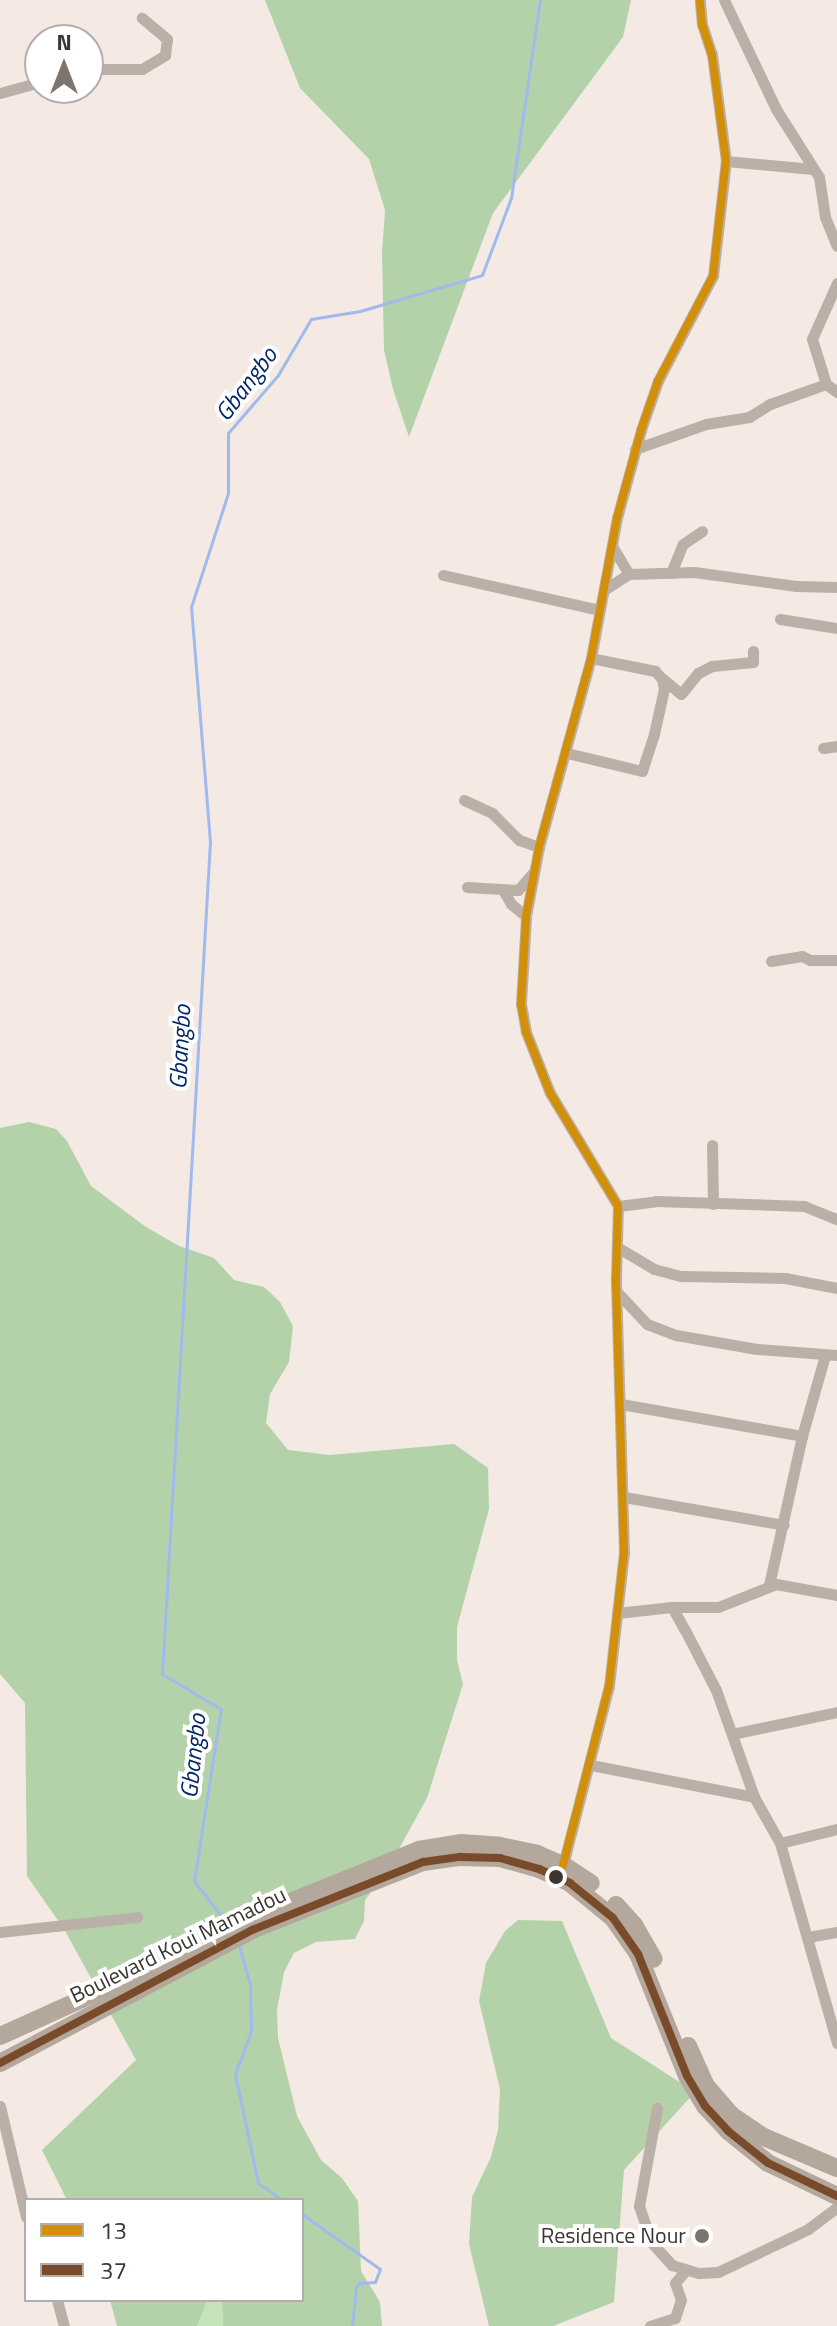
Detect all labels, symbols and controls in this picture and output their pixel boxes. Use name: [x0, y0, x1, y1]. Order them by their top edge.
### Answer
north arrow: [24, 24, 104, 104]
text: N: [56, 25, 72, 59]
water label: Gbangbo: [209, 342, 283, 426]
water label: Gbangbo: [163, 1004, 197, 1090]
water label: Gbangbo: [174, 1712, 212, 1800]
unlabelled marker: [548, 1869, 564, 1885]
street label: Boulevard Koui Mamadou: [66, 1881, 290, 2009]
legend: [24, 2198, 304, 2302]
text: 13: [100, 2212, 127, 2248]
place label: Residence Nour: [541, 2223, 686, 2249]
marker: Residence Nour: [693, 2227, 711, 2245]
text: 37: [100, 2252, 127, 2288]

